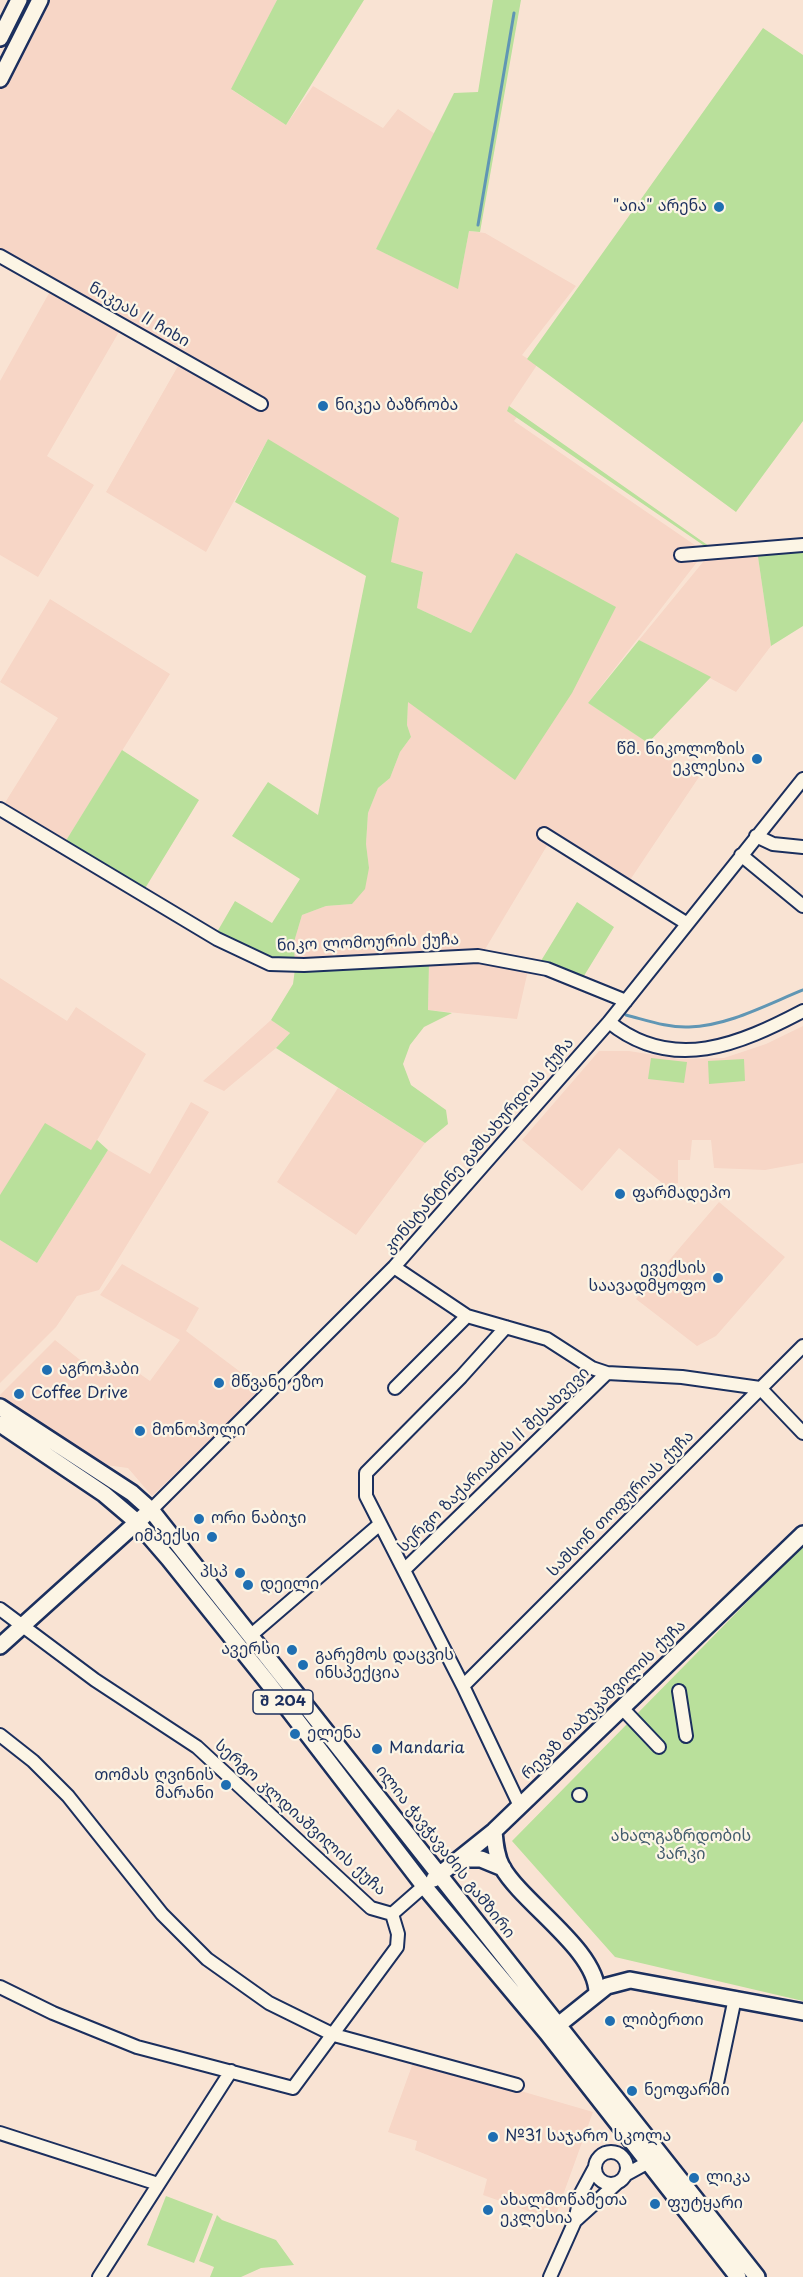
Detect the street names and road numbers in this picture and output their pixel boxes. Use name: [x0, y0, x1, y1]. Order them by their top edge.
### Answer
street label: ნიკეას II ჩიხი: [85, 278, 193, 352]
street label: ნიკო ლომოურის ქუჩა: [276, 930, 460, 956]
street label: კონსტანტინე გამსახურდიას ქუჩა: [380, 1034, 578, 1258]
street label: სერგო ზაქარიაძის II შესახვევი: [394, 1363, 594, 1557]
street label: სამსონ თოფურიას ქუჩა: [544, 1427, 698, 1581]
street label: რევაზ თაბუკაშვილის ქუჩა: [518, 1616, 690, 1784]
road number: შ 204: [253, 1690, 313, 1714]
street label: სერგო კლდიაშვილის ქუჩა: [210, 1736, 390, 1900]
street label: ილია ჭავჭავაძის გამზირი: [371, 1762, 519, 1942]

